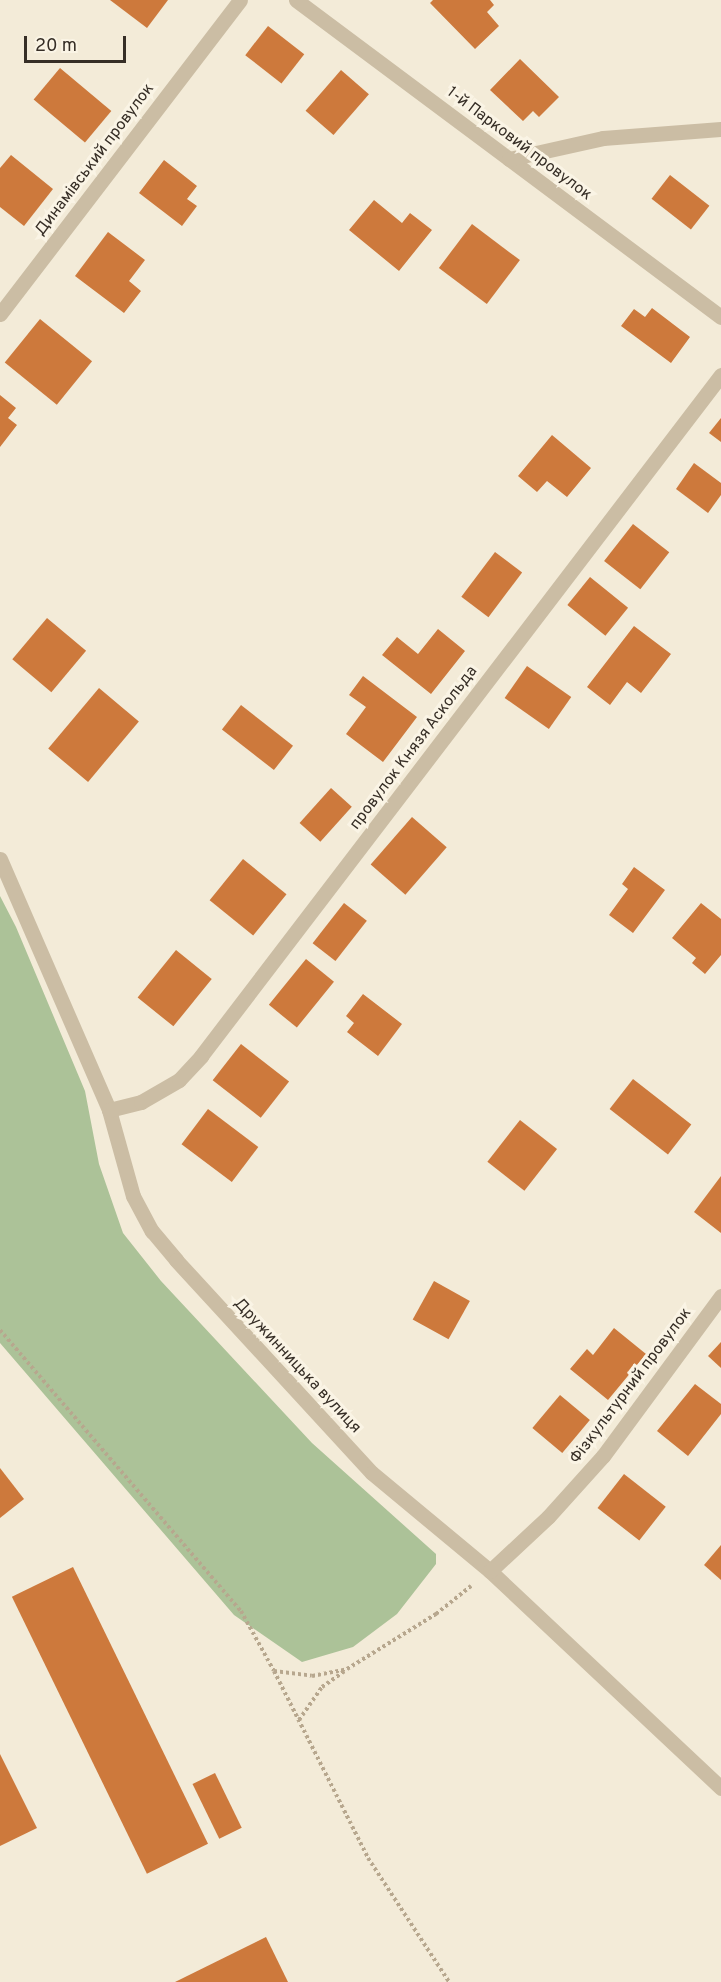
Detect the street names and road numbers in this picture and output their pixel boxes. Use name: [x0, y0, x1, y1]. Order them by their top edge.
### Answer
street label: Динамівський провулок: [31, 80, 159, 240]
street label: 1-й Парковий провулок: [443, 83, 595, 205]
street label: провулок Князя Аскольда: [346, 662, 482, 834]
street label: Дружинницька вулиця: [229, 1294, 365, 1438]
street label: Фізкультурний провулок: [566, 1304, 696, 1468]

